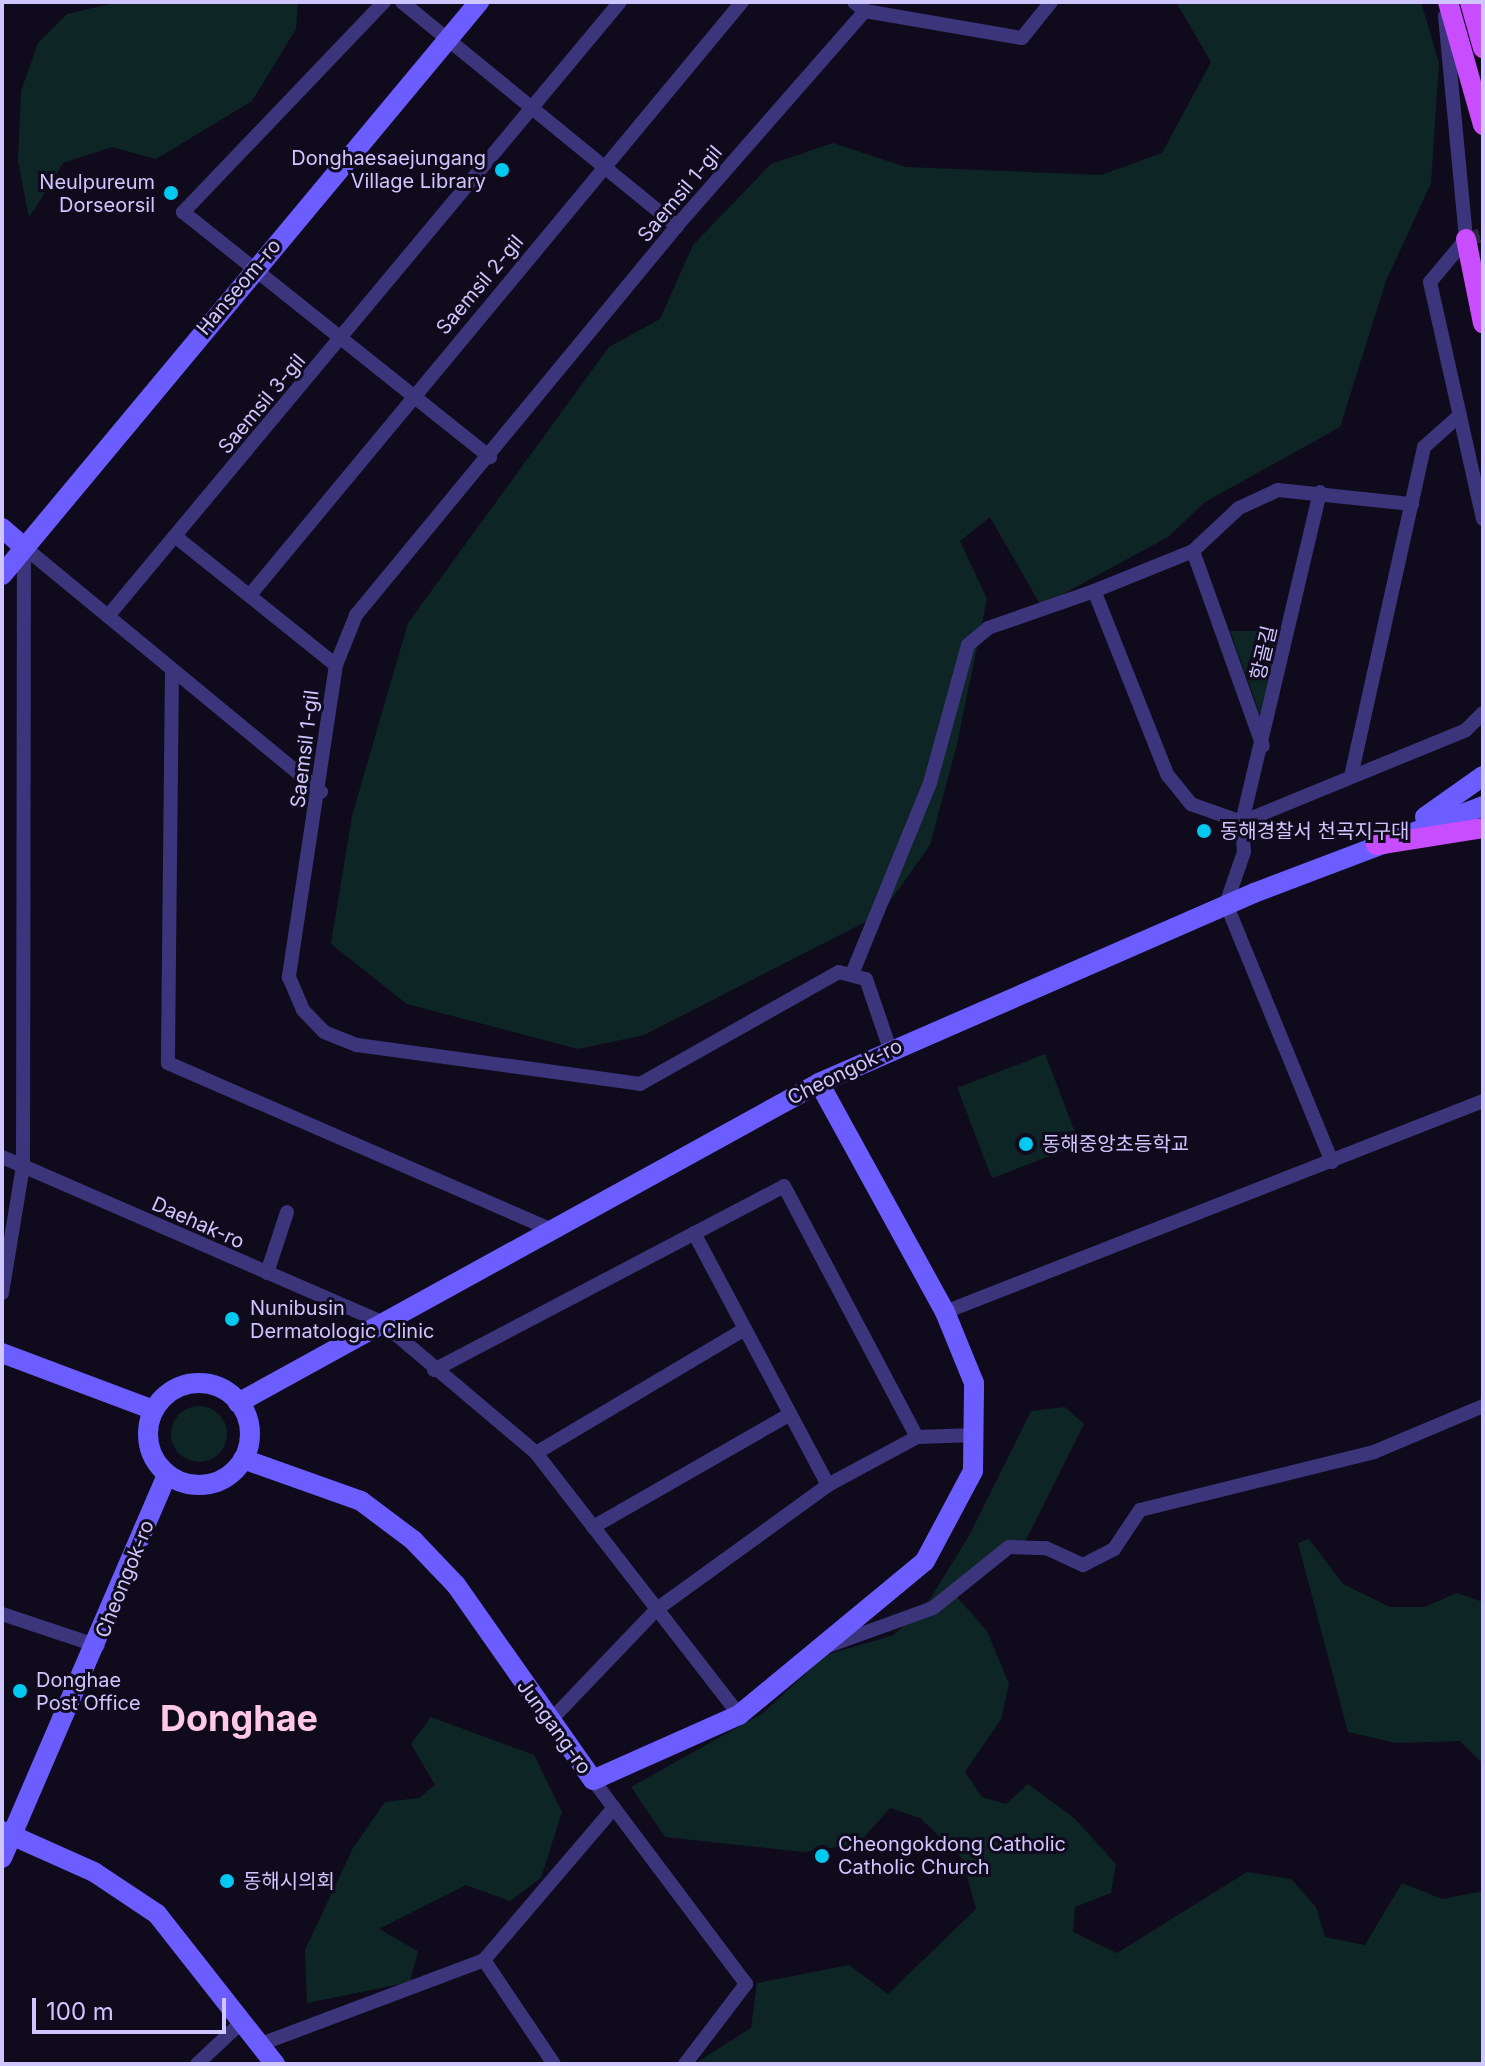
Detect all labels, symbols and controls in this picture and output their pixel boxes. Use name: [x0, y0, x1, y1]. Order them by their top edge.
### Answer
street label: Saemsil 1-gil: [633, 141, 727, 247]
place label: Donghaesaejungang Village Library: [291, 146, 486, 193]
marker: Donghaesaejungang Village Library: [493, 161, 511, 179]
place label: Neulpureum Dorseorsil: [39, 170, 155, 217]
marker: Neulpureum Dorseorsil: [162, 184, 180, 202]
street label: Saemsil 2-gil: [431, 230, 529, 340]
street label: Hanseom-ro: [192, 234, 286, 340]
street label: Saemsil 3-gil: [213, 349, 311, 459]
street label: 항골길: [1246, 623, 1282, 683]
street label: Saemsil 1-gil: [286, 689, 324, 809]
place label: 동해경찰서 천곡지구대: [1220, 819, 1410, 843]
marker: 동해경찰서 천곡지구대: [1195, 822, 1213, 840]
street label: Cheongok-ro: [784, 1034, 906, 1110]
place label: 동해중앙초등학교: [1042, 1132, 1189, 1156]
marker: 동해중앙초등학교: [1017, 1135, 1035, 1153]
street label: Daehak-ro: [148, 1192, 248, 1254]
place label: Nunibusin Dermatologic Clinic: [250, 1296, 434, 1343]
marker: Nunibusin Dermatologic Clinic: [221, 1308, 243, 1330]
street label: Cheongok-ro: [91, 1517, 159, 1641]
place label: Donghae Post Office: [36, 1668, 141, 1715]
street label: Jungang-ro: [512, 1675, 596, 1779]
marker: Donghae Post Office: [11, 1682, 29, 1700]
district label: Donghae: [160, 1697, 318, 1741]
place label: Cheongokdong Catholic Catholic Church: [838, 1832, 1066, 1879]
marker: Cheongokdong Catholic Catholic Church: [813, 1847, 831, 1865]
place label: 동해시의회: [243, 1869, 335, 1893]
marker: 동해시의회: [218, 1872, 236, 1890]
scale bar: [36, 1982, 230, 2032]
text: 100 m: [46, 1997, 114, 2026]

